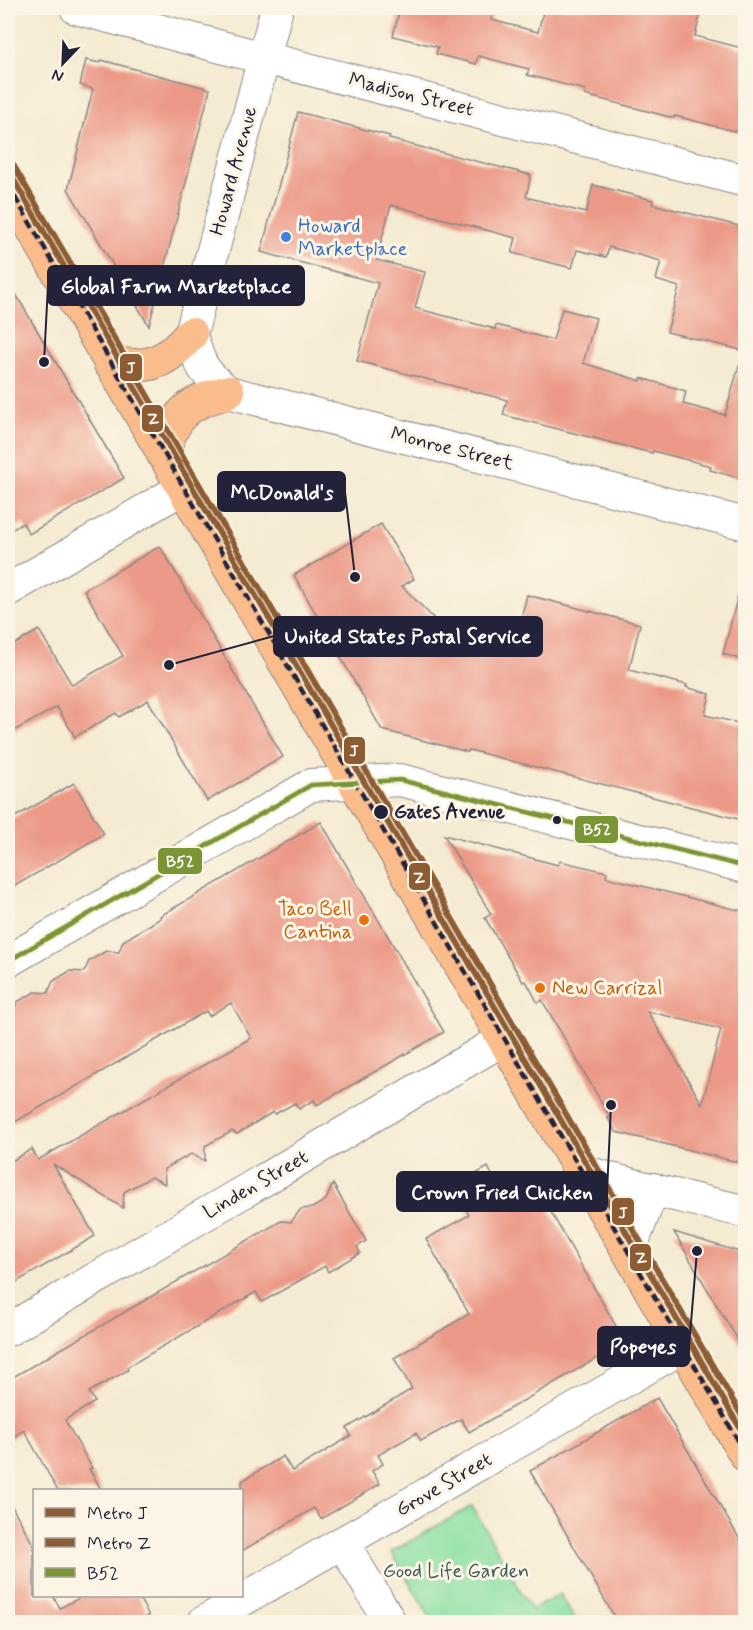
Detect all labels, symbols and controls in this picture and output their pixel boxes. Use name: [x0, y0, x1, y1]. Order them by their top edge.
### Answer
north arrow: [33, 33, 93, 93]
text: N: [49, 64, 67, 87]
street label: Madison Street: [346, 66, 476, 124]
street label: Howard Avenue: [204, 103, 264, 239]
place label: Howard Marketplace: [298, 213, 407, 263]
marker: Howard Marketplace: [279, 230, 293, 244]
callout: Global Farm Marketplace: [48, 266, 304, 305]
text: Global Farm Marketplace: [61, 273, 292, 301]
line badge: J: [119, 353, 143, 382]
text: J: [126, 358, 136, 379]
line badge: Z: [141, 404, 164, 433]
text: Z: [147, 409, 160, 430]
street label: Monroe Street: [388, 421, 517, 477]
callout: McDonald's: [218, 472, 345, 511]
text: McDonald's: [230, 479, 334, 507]
callout: United States Postal Service: [274, 617, 542, 656]
text: United States Postal Service: [285, 623, 532, 651]
line badge: J: [343, 736, 366, 765]
text: J: [349, 741, 359, 762]
place label: Gates Avenue: [394, 799, 506, 826]
marker: Gates Avenue: [372, 803, 390, 821]
unlabelled marker: [551, 814, 563, 826]
line badge: B52: [574, 815, 619, 844]
text: B52: [583, 820, 611, 841]
line badge: B52: [157, 847, 203, 875]
text: B52: [166, 852, 194, 873]
line badge: Z: [408, 862, 431, 891]
text: Z: [413, 868, 426, 889]
place label: Taco Bell Cantina: [278, 896, 352, 946]
marker: Taco Bell Cantina: [357, 913, 371, 927]
place label: New Carrizal: [552, 975, 662, 1002]
marker: New Carrizal: [533, 981, 547, 995]
street label: Linden Street: [198, 1144, 314, 1226]
callout: Crown Fried Chicken: [397, 1172, 607, 1211]
text: Crown Fried Chicken: [411, 1179, 593, 1207]
line badge: J: [611, 1197, 635, 1226]
text: J: [618, 1203, 628, 1224]
line badge: Z: [629, 1243, 652, 1272]
text: Z: [635, 1248, 648, 1269]
callout: Popeyes: [598, 1327, 689, 1366]
text: Popeyes: [610, 1333, 677, 1361]
street label: Grove Street: [391, 1447, 497, 1523]
legend: [33, 1489, 243, 1597]
text: Metro J: [87, 1502, 148, 1526]
text: Metro Z: [87, 1532, 151, 1556]
park label: Good Life Garden: [383, 1558, 529, 1585]
text: B52: [87, 1562, 119, 1586]

